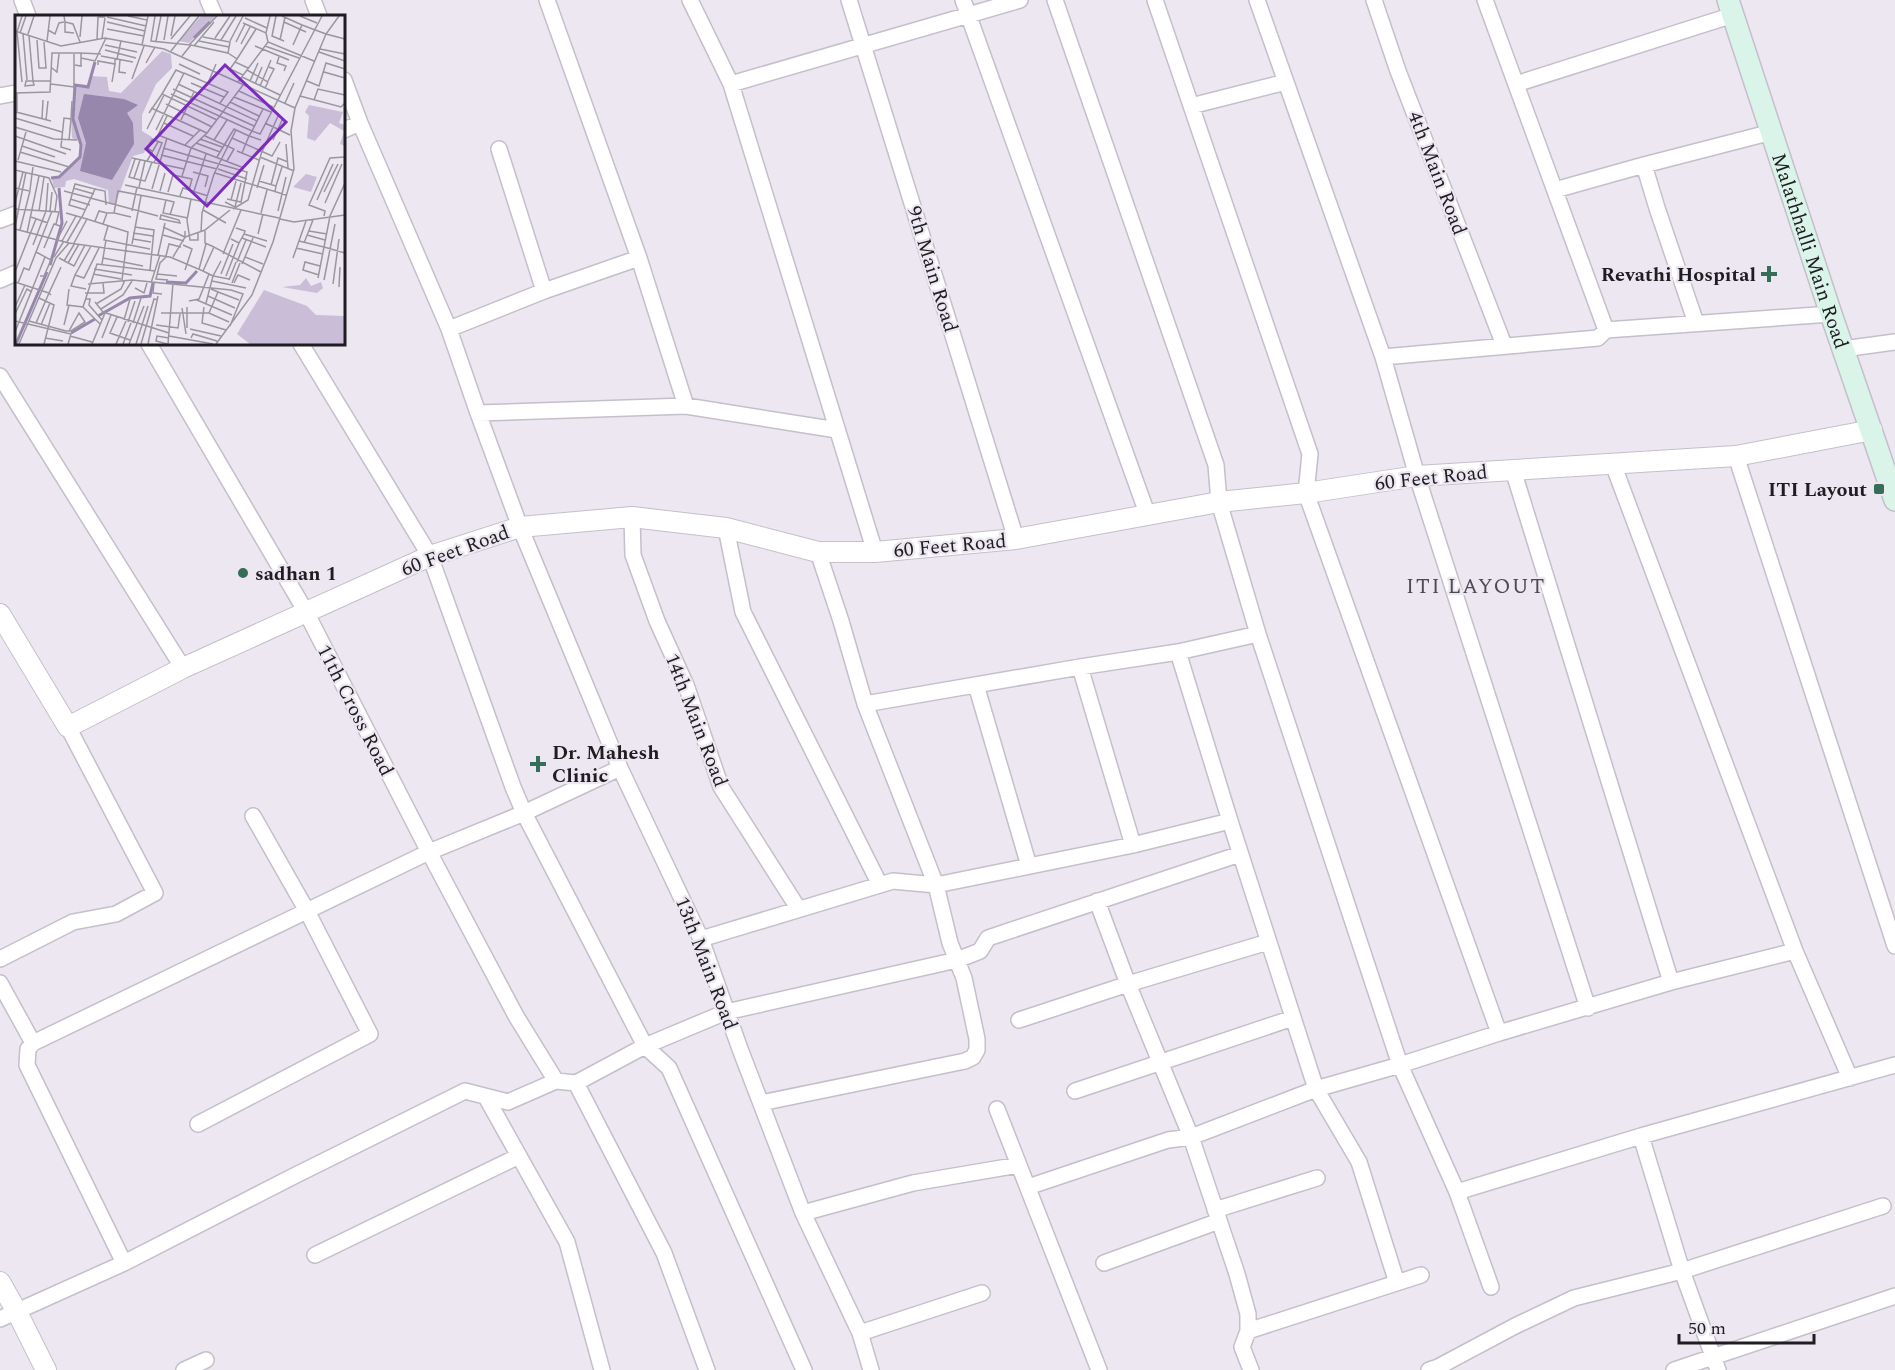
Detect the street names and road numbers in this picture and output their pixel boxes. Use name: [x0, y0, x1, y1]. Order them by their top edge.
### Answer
street label: 4th Main Road: [1400, 107, 1474, 240]
street label: Malathhalli Main Road: [1763, 149, 1856, 353]
street label: 9th Main Road: [899, 202, 965, 336]
street label: 60 Feet Road: [1373, 457, 1489, 499]
street label: 60 Feet Road: [397, 517, 514, 584]
street label: 60 Feet Road: [892, 526, 1008, 566]
street label: 11th Cross Road: [309, 639, 401, 781]
street label: 14th Main Road: [657, 649, 735, 791]
street label: 13th Main Road: [667, 892, 745, 1034]

